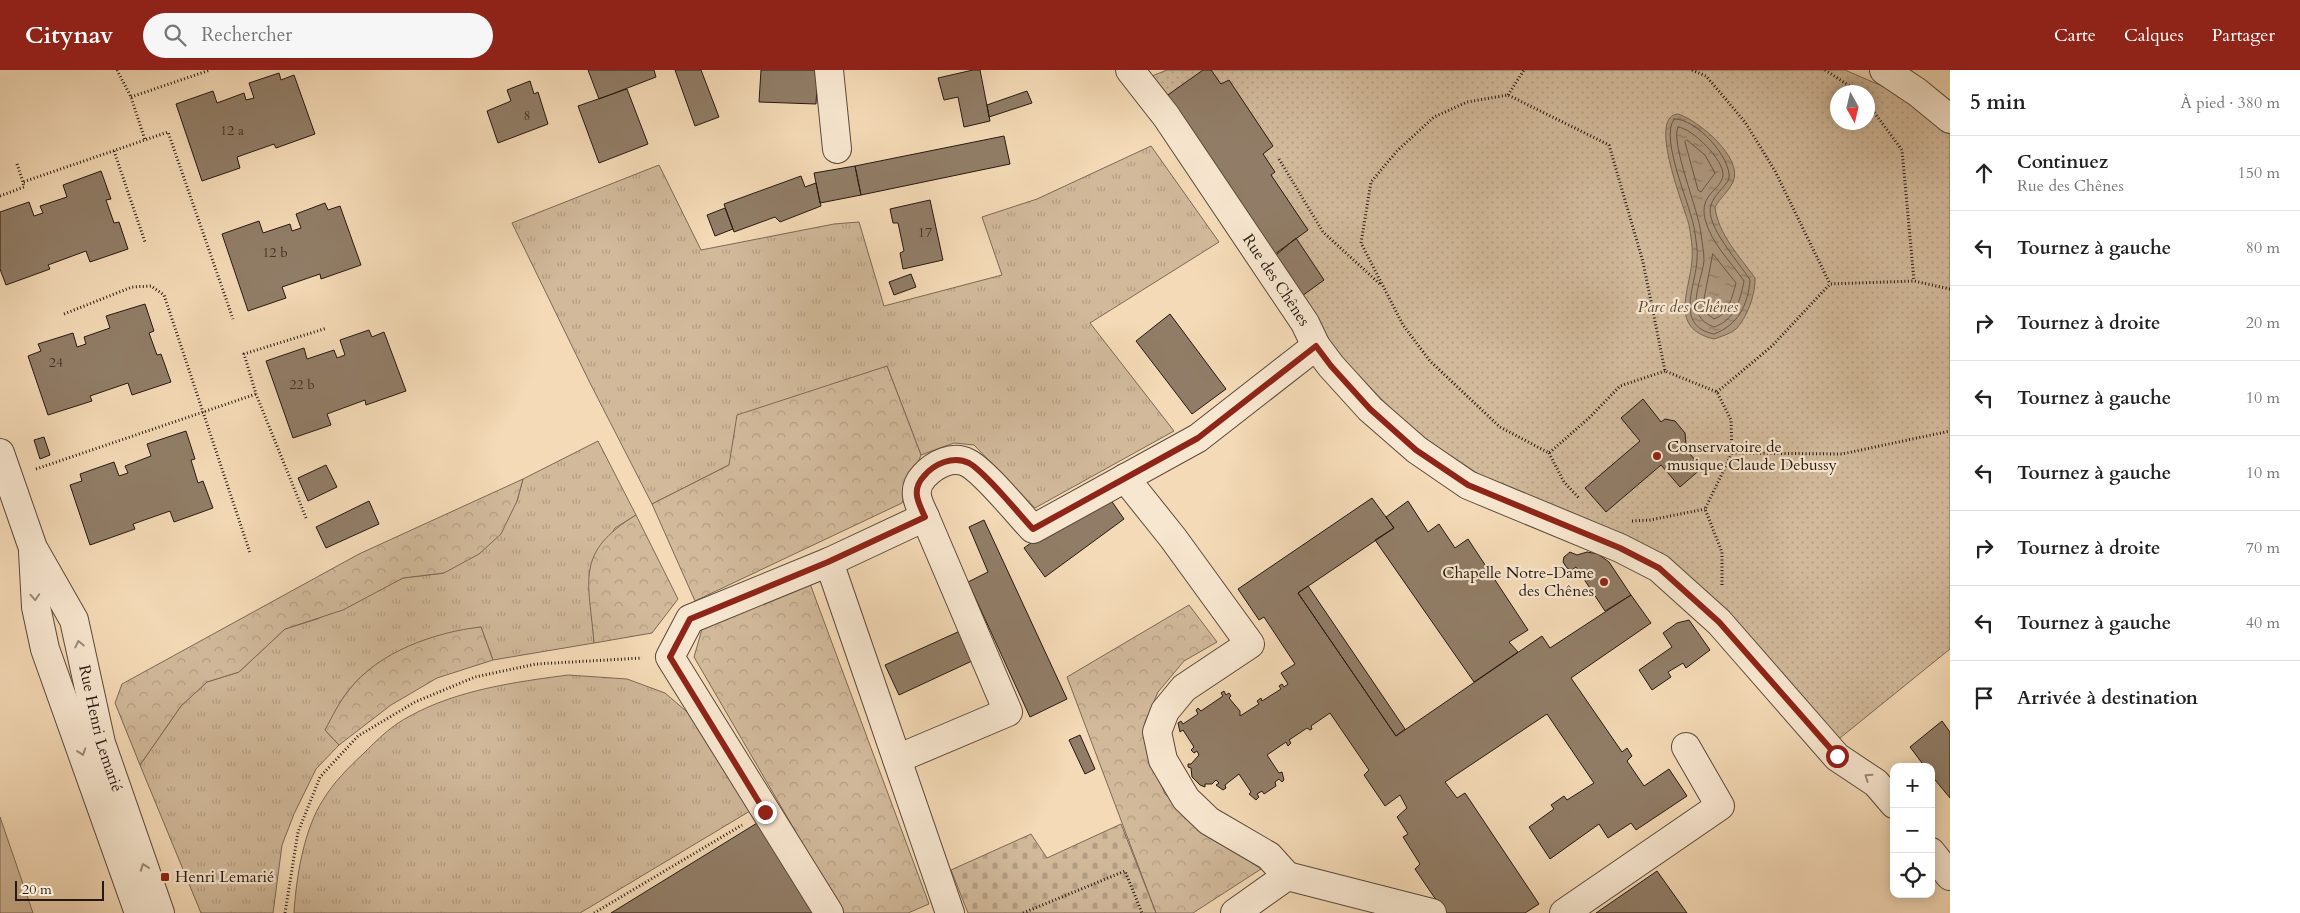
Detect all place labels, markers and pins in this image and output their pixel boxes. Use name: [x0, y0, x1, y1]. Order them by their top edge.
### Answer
place label: Conservatoire de musique Claude Debussy: [1667, 436, 1837, 476]
marker: Conservatoire de musique Claude Debussy: [1651, 450, 1663, 462]
place label: Chapelle Notre-Dame des Chênes: [1442, 562, 1594, 602]
marker: Chapelle Notre-Dame des Chênes: [1598, 576, 1610, 588]
place label: Henri Lemarié: [175, 866, 274, 888]
marker: Henri Lemarié: [159, 871, 171, 883]

